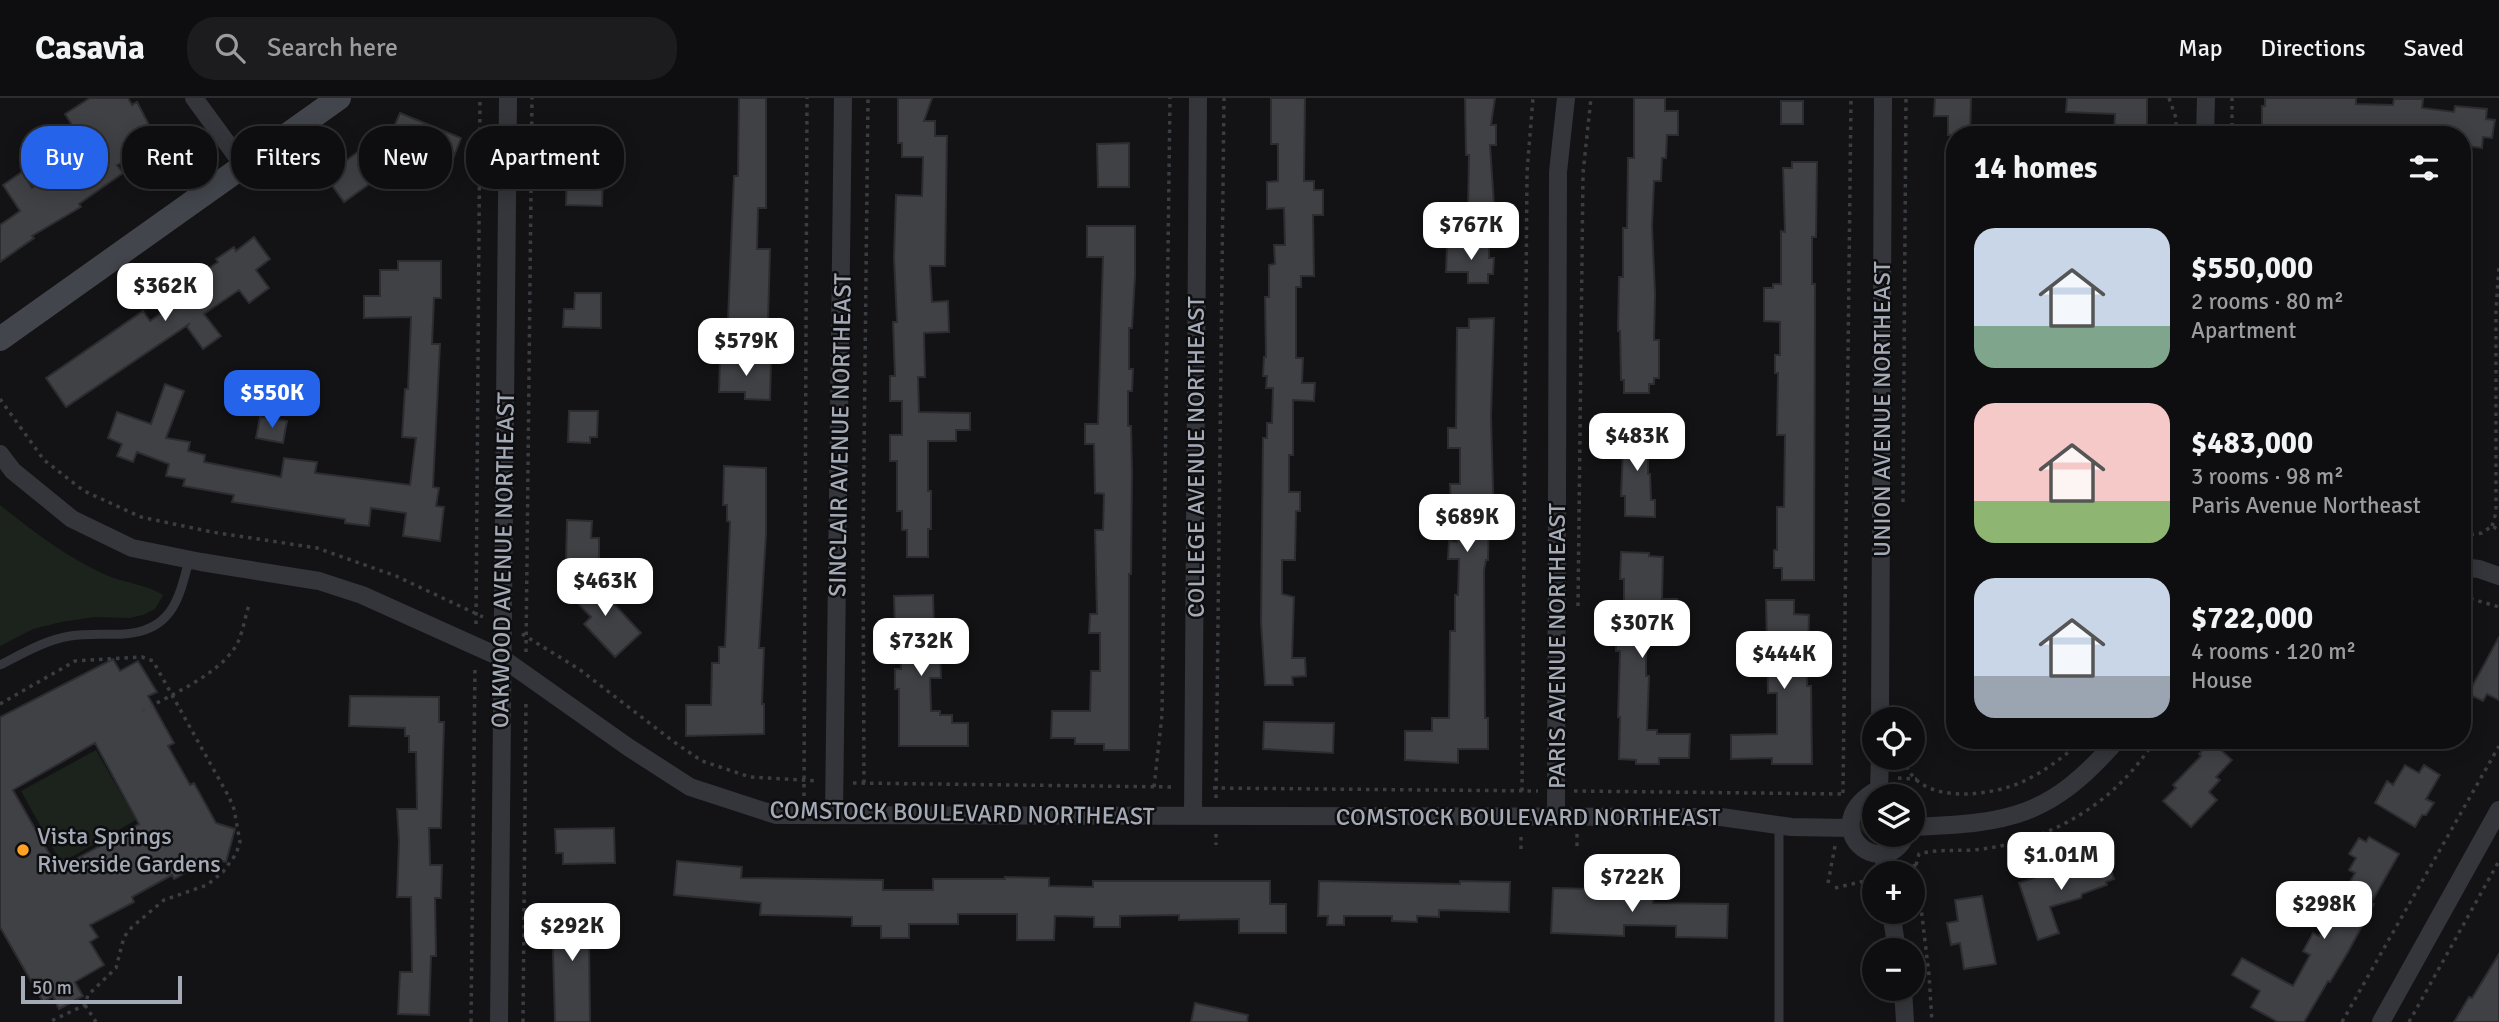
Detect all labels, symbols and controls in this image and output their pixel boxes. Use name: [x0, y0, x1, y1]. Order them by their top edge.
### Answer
search box: [187, 17, 677, 80]
text: Casavia: [35, 28, 145, 69]
icon: search: [211, 29, 249, 67]
text: Search here: [267, 32, 398, 64]
text: Map: [2178, 33, 2223, 63]
text: Directions: [2261, 33, 2366, 63]
text: Saved: [2404, 33, 2464, 63]
chip: Buy: [21, 126, 108, 189]
chip: Rent: [122, 126, 217, 189]
chip: Filters: [231, 126, 345, 189]
chip: New: [359, 126, 452, 189]
chip: Apartment: [466, 126, 624, 189]
icon: filters: [2405, 149, 2443, 187]
text: 14 homes: [1974, 150, 2097, 187]
pin: $767K: [1422, 202, 1520, 262]
text: $767K: [1439, 210, 1503, 239]
text: $550,000: [2191, 250, 2313, 287]
icon: home: [2030, 256, 2114, 340]
street label: UNION AVENUE NORTHEAST: [1867, 261, 1897, 557]
pin: $362K: [116, 264, 214, 323]
text: $362K: [133, 271, 197, 300]
street label: SINCLAIR AVENUE NORTHEAST: [822, 273, 858, 597]
text: 2 rooms · 80 m²: [2191, 287, 2344, 316]
street label: COLLEGE AVENUE NORTHEAST: [1181, 296, 1211, 618]
text: Apartment: [2191, 316, 2296, 345]
pin: $579K: [697, 318, 795, 378]
text: $579K: [714, 326, 778, 355]
pin: $550K: [223, 370, 321, 430]
text: $550K: [240, 378, 304, 407]
street label: OAKWOOD AVENUE NORTHEAST: [485, 392, 521, 728]
pin: $483K: [1588, 414, 1686, 473]
text: $483K: [1605, 421, 1669, 450]
text: $483,000: [2191, 425, 2313, 462]
icon: home: [2030, 431, 2114, 515]
text: 3 rooms · 98 m²: [2191, 462, 2344, 491]
text: Paris Avenue Northeast: [2191, 491, 2421, 520]
pin: $689K: [1418, 494, 1516, 554]
text: $689K: [1435, 502, 1499, 531]
street label: PARIS AVENUE NORTHEAST: [1542, 503, 1572, 789]
pin: $463K: [556, 559, 654, 618]
text: $463K: [573, 566, 637, 595]
text: $722,000: [2191, 600, 2313, 637]
pin: $307K: [1593, 601, 1691, 660]
icon: home: [2030, 606, 2114, 690]
text: $307K: [1610, 608, 1674, 637]
pin: $732K: [872, 618, 970, 678]
text: $732K: [889, 626, 953, 655]
pin: $444K: [1735, 632, 1833, 691]
text: 4 rooms · 120 m²: [2191, 637, 2356, 666]
text: $444K: [1752, 639, 1816, 668]
text: House: [2191, 666, 2253, 695]
map controls: [1862, 707, 1925, 1001]
button: locate: [1862, 707, 1925, 770]
button: layers: [1862, 784, 1925, 847]
street label: COMSTOCK BOULEVARD NORTHEAST: [769, 795, 1155, 831]
street label: COMSTOCK BOULEVARD NORTHEAST: [1336, 802, 1721, 832]
place label: Vista Springs Riverside Gardens: [37, 821, 221, 879]
pin: $1.01M: [2004, 832, 2118, 892]
text: $1.01M: [2023, 840, 2099, 869]
marker: Vista Springs Riverside Gardens: [15, 842, 31, 858]
pin: $722K: [1583, 854, 1681, 914]
button: +: [1862, 861, 1925, 924]
text: $722K: [1600, 862, 1664, 891]
pin: $298K: [2275, 882, 2373, 941]
text: $298K: [2292, 889, 2356, 918]
pin: $292K: [523, 904, 621, 963]
text: $292K: [540, 911, 604, 940]
button: −: [1862, 938, 1925, 1001]
scale bar: [21, 973, 182, 1005]
text: 50 m: [32, 976, 72, 1000]

